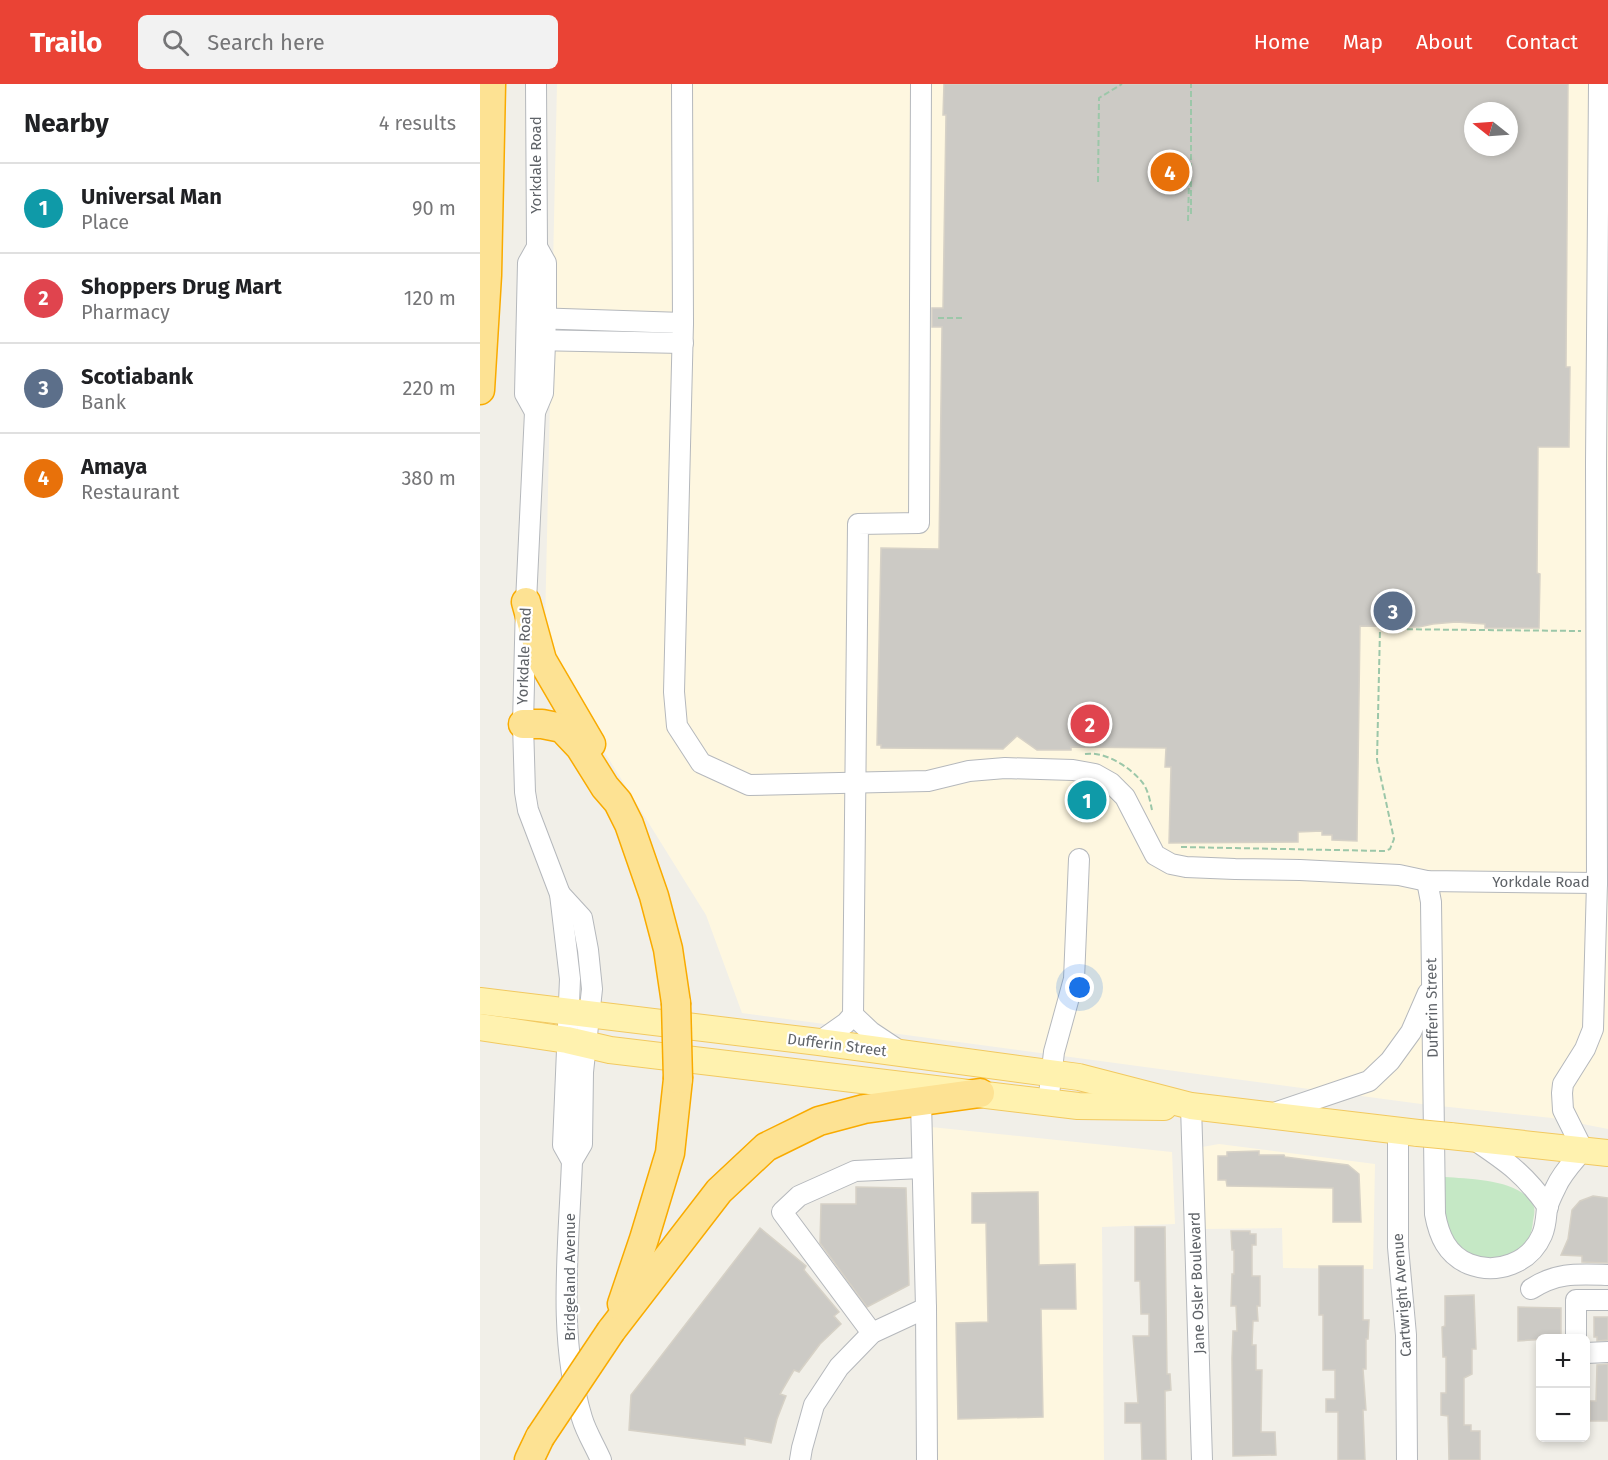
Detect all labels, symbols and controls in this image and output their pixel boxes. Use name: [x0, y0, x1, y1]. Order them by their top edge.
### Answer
search box: [138, 15, 558, 69]
text: Trailo: [30, 26, 102, 59]
icon: search: [159, 26, 192, 59]
text: Search here: [207, 29, 325, 56]
text: Home: [1254, 29, 1310, 55]
text: Map: [1343, 29, 1383, 55]
text: About: [1416, 29, 1473, 55]
text: Contact: [1506, 29, 1578, 55]
north arrow: [1464, 102, 1518, 156]
text: Nearby: [24, 108, 109, 139]
text: 4 results: [379, 111, 456, 135]
street label: Yorkdale Road: [527, 116, 545, 214]
pin: 4: [1150, 150, 1190, 194]
text: Universal Man: [81, 183, 222, 210]
text: 1: [39, 196, 48, 220]
text: 90 m: [412, 196, 456, 220]
text: Place: [81, 210, 129, 234]
text: Shoppers Drug Mart: [81, 273, 282, 300]
text: 2: [38, 286, 49, 310]
text: 120 m: [404, 286, 456, 310]
text: Pharmacy: [81, 300, 170, 324]
text: Scotiabank: [81, 363, 193, 390]
text: 3: [38, 376, 49, 400]
text: 220 m: [403, 376, 456, 400]
text: Bank: [81, 390, 126, 414]
text: Amaya: [81, 453, 147, 480]
text: 4: [38, 466, 49, 490]
text: 380 m: [401, 466, 456, 490]
text: Restaurant: [81, 480, 179, 504]
pin: 3: [1374, 588, 1412, 634]
street label: Yorkdale Road: [513, 607, 535, 705]
pin: 2: [1070, 702, 1110, 746]
pin: 1: [1068, 778, 1106, 822]
street label: Yorkdale Road: [1492, 873, 1590, 891]
street label: Dufferin Street: [1422, 957, 1442, 1058]
your location: [1065, 973, 1094, 1002]
street label: Dufferin Street: [786, 1030, 888, 1060]
street label: Jane Osler Boulevard: [1186, 1212, 1208, 1354]
street label: Bridgeland Avenue: [561, 1213, 579, 1341]
street label: Cartwright Avenue: [1389, 1232, 1415, 1358]
map controls: [1536, 1334, 1590, 1442]
button: +: [1536, 1334, 1590, 1388]
button: −: [1536, 1388, 1590, 1442]

